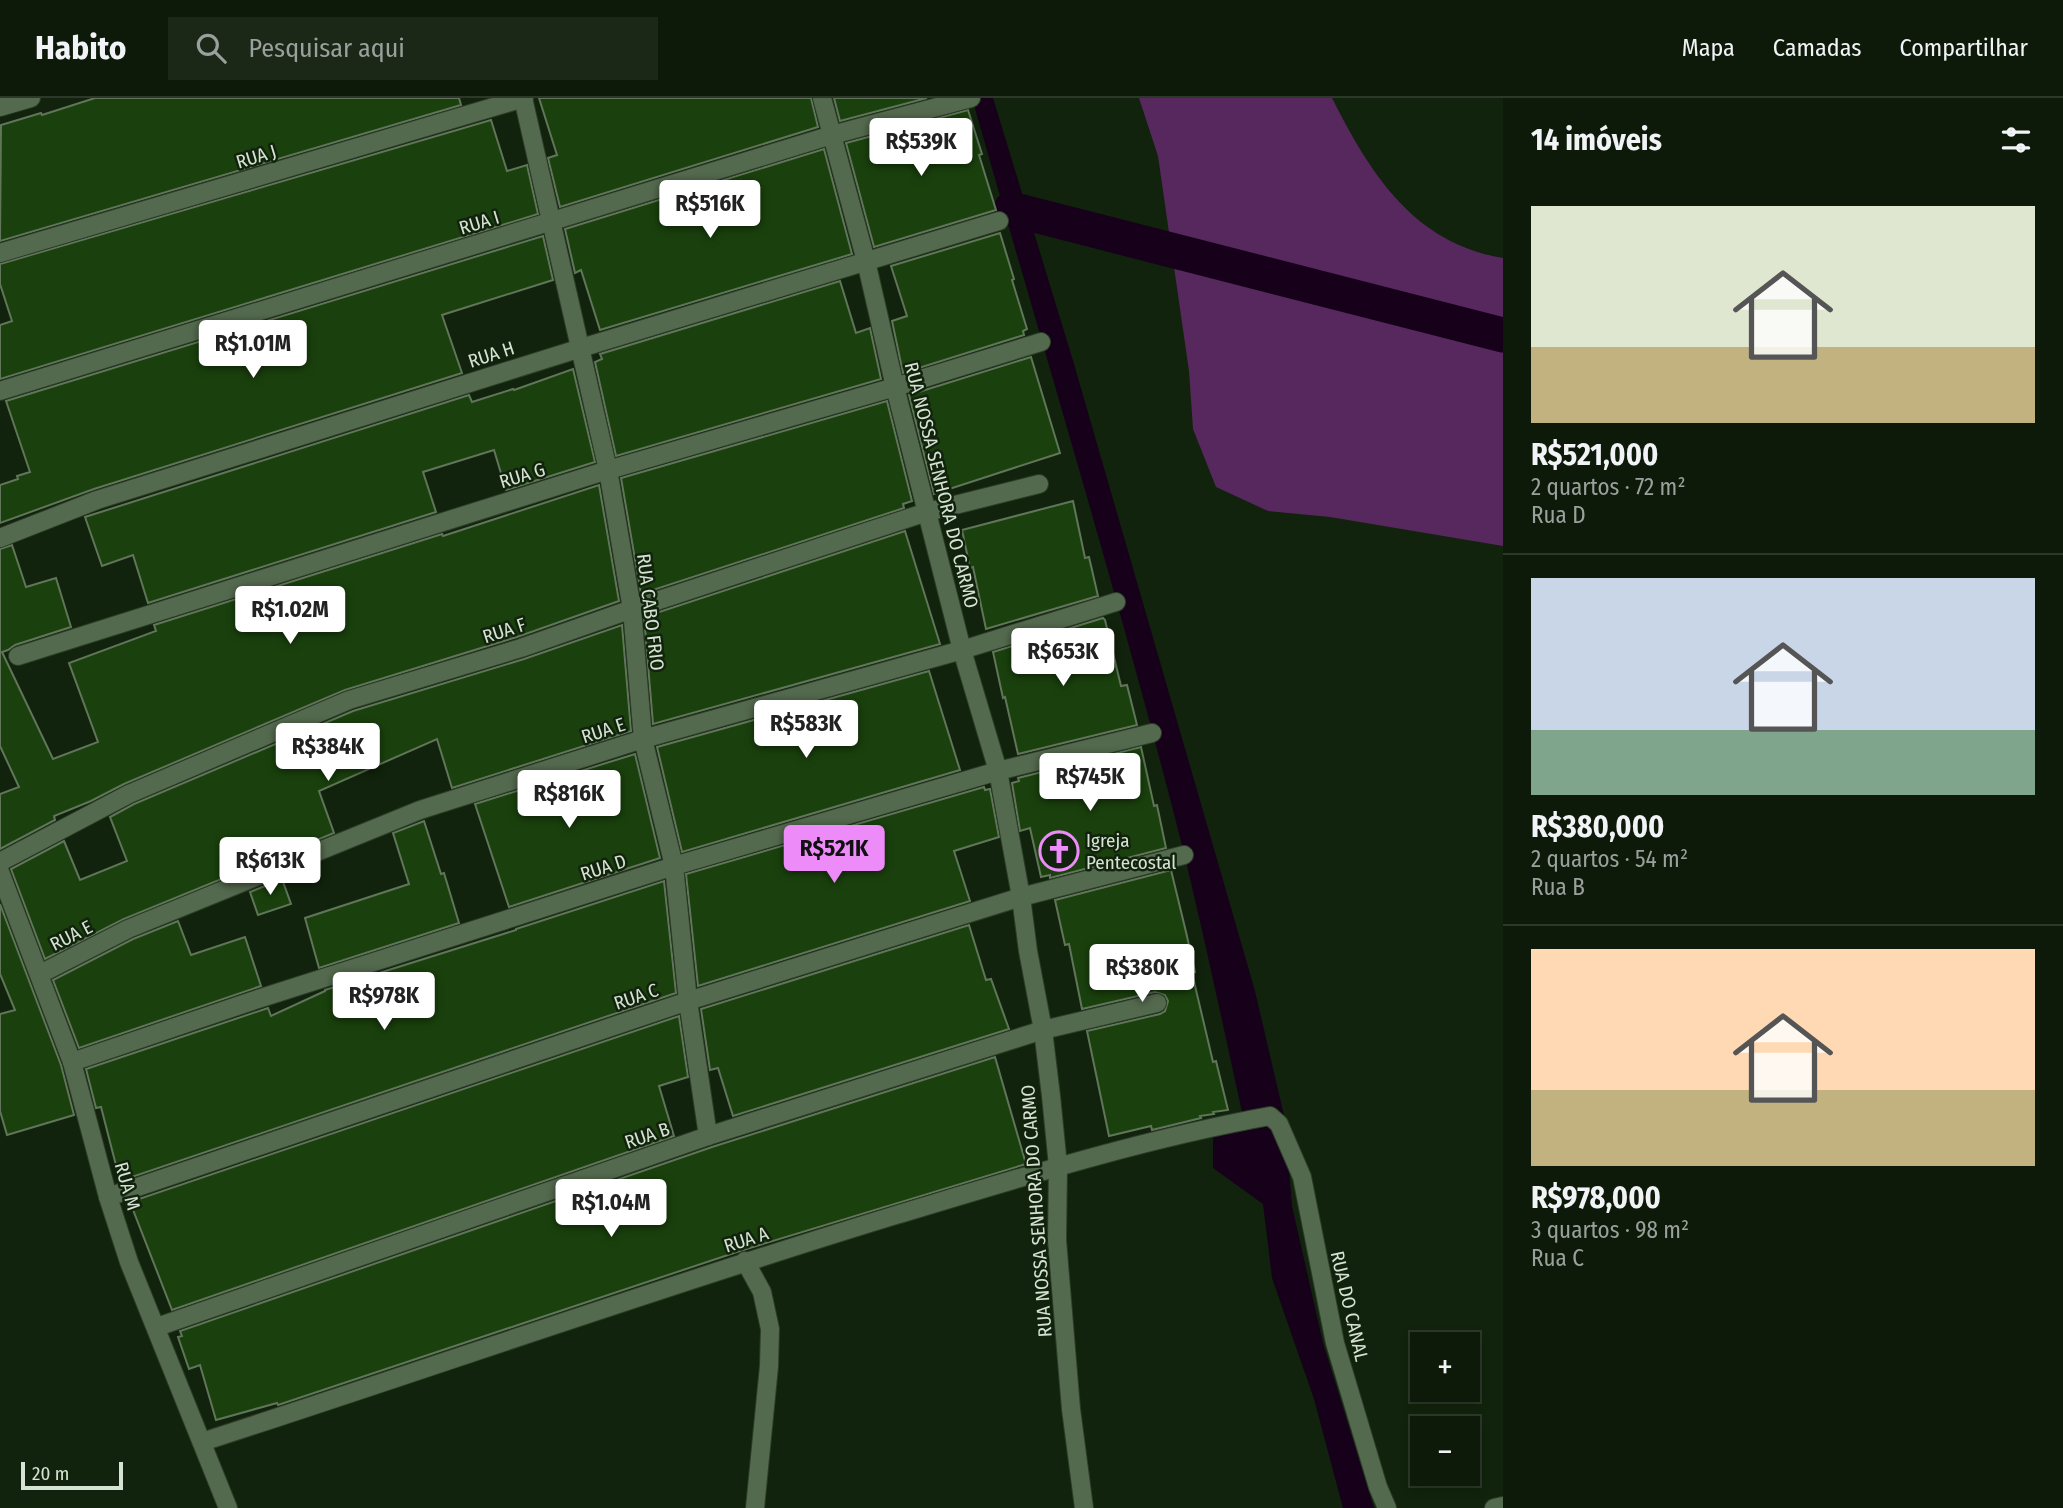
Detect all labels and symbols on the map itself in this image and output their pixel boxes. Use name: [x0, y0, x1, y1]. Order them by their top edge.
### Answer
pin: R$539K: [864, 118, 978, 178]
street label: RUA J: [233, 140, 279, 173]
pin: R$516K: [653, 180, 767, 240]
street label: RUA I: [456, 206, 502, 239]
pin: R$1.01M: [188, 320, 318, 380]
street label: RUA H: [465, 336, 517, 373]
street label: RUA NOSSA SENHORA DO CARMO: [900, 360, 983, 611]
street label: RUA G: [497, 458, 548, 493]
street label: RUA CABO FRIO: [632, 552, 669, 672]
pin: R$1.02M: [225, 587, 355, 646]
street label: RUA F: [480, 613, 529, 648]
pin: R$653K: [1006, 628, 1120, 688]
pin: R$583K: [749, 700, 863, 760]
street label: RUA E: [578, 713, 628, 748]
pin: R$384K: [271, 724, 385, 783]
pin: R$745K: [1033, 754, 1147, 813]
pin: R$816K: [512, 770, 626, 830]
pin: R$521K: [777, 826, 891, 885]
place label: Igreja Pentecostal: [1086, 829, 1176, 874]
church icon: Igreja Pentecostal: [1038, 830, 1080, 872]
pin: R$613K: [213, 838, 327, 897]
street label: RUA D: [577, 849, 629, 886]
street label: RUA E: [46, 915, 96, 956]
pin: R$380K: [1085, 944, 1199, 1004]
pin: R$978K: [327, 972, 441, 1032]
street label: RUA C: [611, 978, 662, 1015]
street label: RUA NOSSA SENHORA DO CARMO: [1016, 1084, 1057, 1338]
street label: RUA B: [622, 1117, 673, 1154]
street label: RUA M: [110, 1159, 145, 1213]
pin: R$1.04M: [546, 1180, 676, 1239]
street label: RUA A: [721, 1221, 771, 1257]
street label: RUA DO CANAL: [1326, 1249, 1374, 1364]
scale bar: [21, 1459, 122, 1491]

